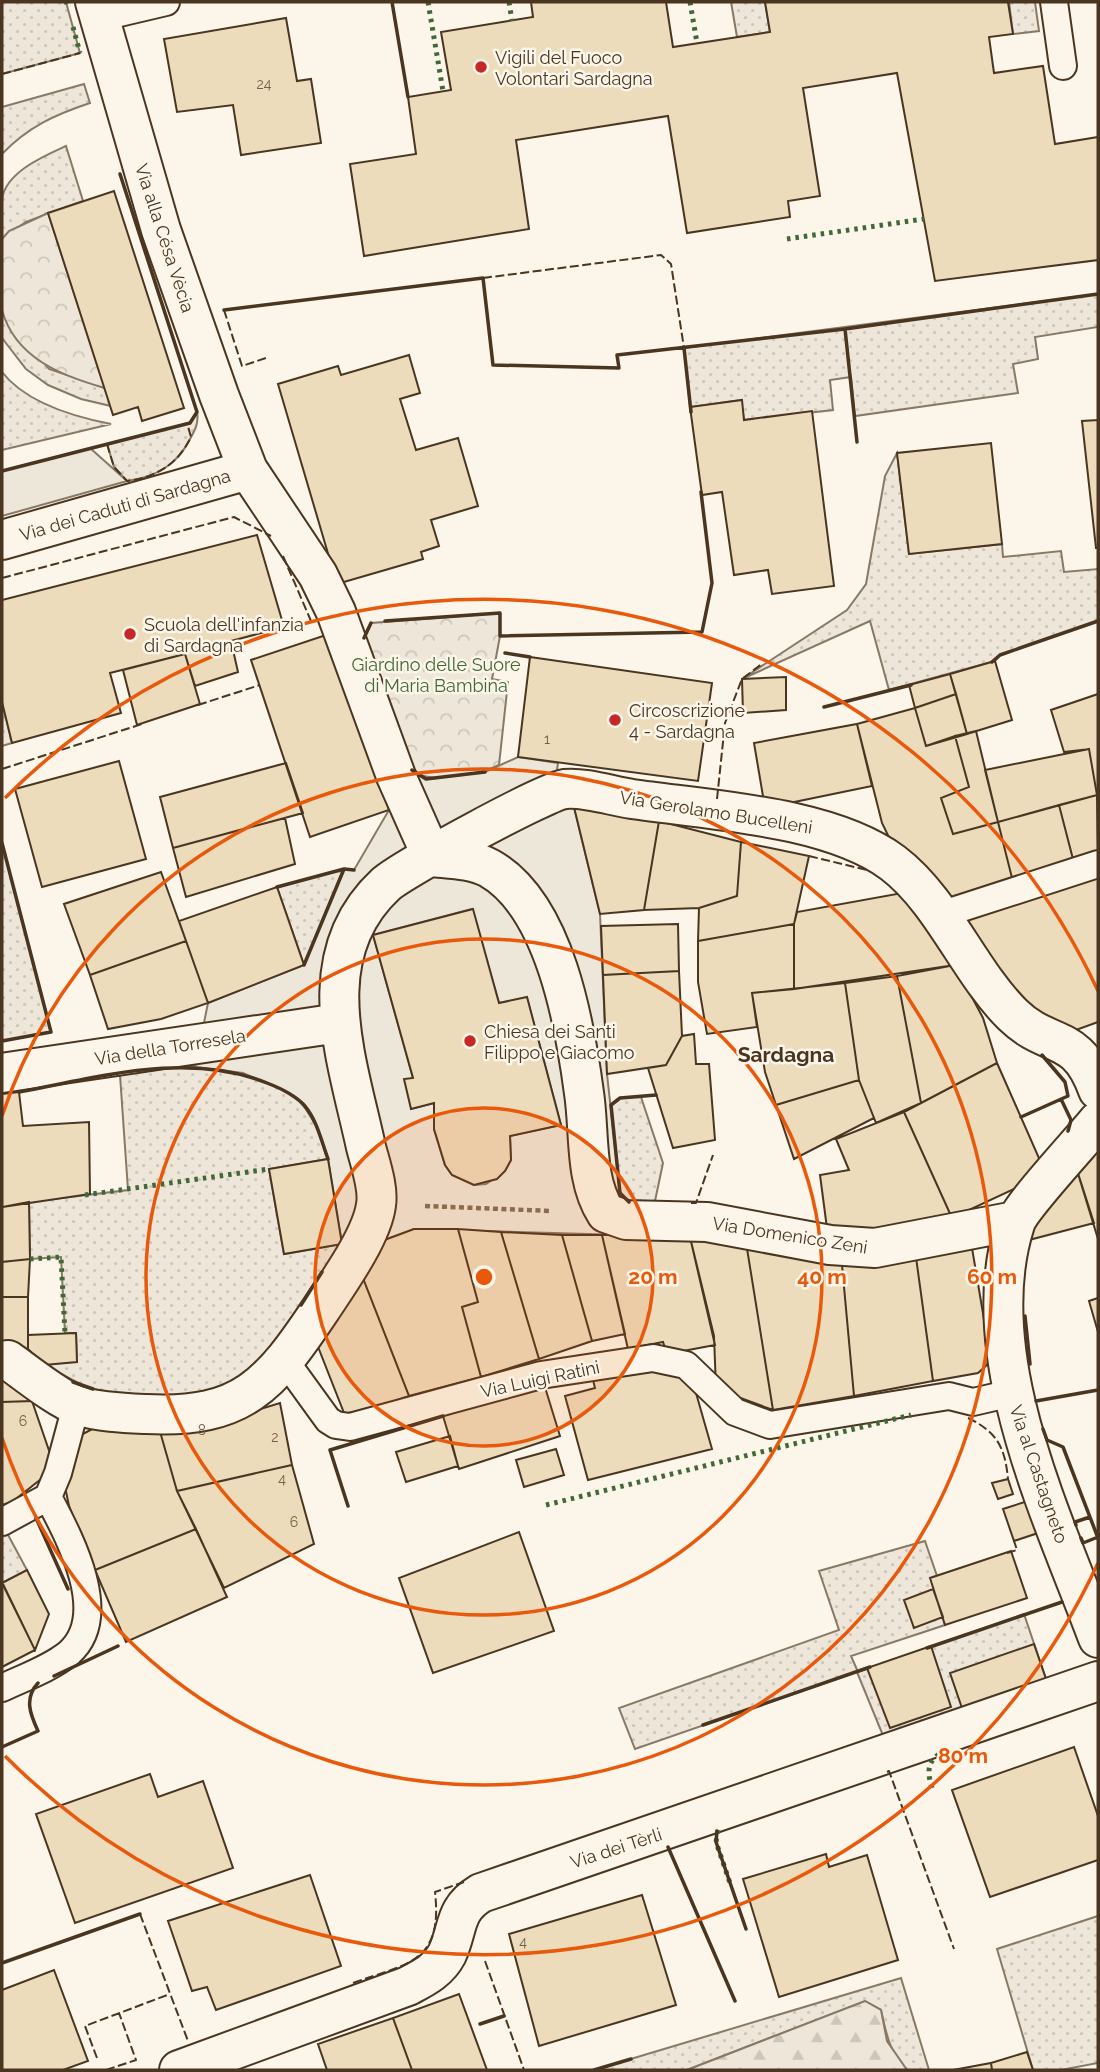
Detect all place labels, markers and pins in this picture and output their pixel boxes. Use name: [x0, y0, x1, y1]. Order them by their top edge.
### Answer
place label: Vigili del Fuoco Volontari Sardagna: [495, 47, 653, 89]
marker: Vigili del Fuoco Volontari Sardagna: [473, 59, 489, 75]
place label: Scuola dell'infanzia di Sardagna: [144, 614, 304, 656]
marker: Scuola dell'infanzia di Sardagna: [122, 626, 138, 642]
place label: Circoscrizione 4 - Sardagna: [629, 700, 746, 742]
marker: Circoscrizione 4 - Sardagna: [607, 712, 623, 728]
place label: Chiesa dei Santi Filippo e Giacomo: [484, 1021, 635, 1063]
marker: Chiesa dei Santi Filippo e Giacomo: [462, 1033, 478, 1049]
centre of rings: [472, 1265, 496, 1289]

